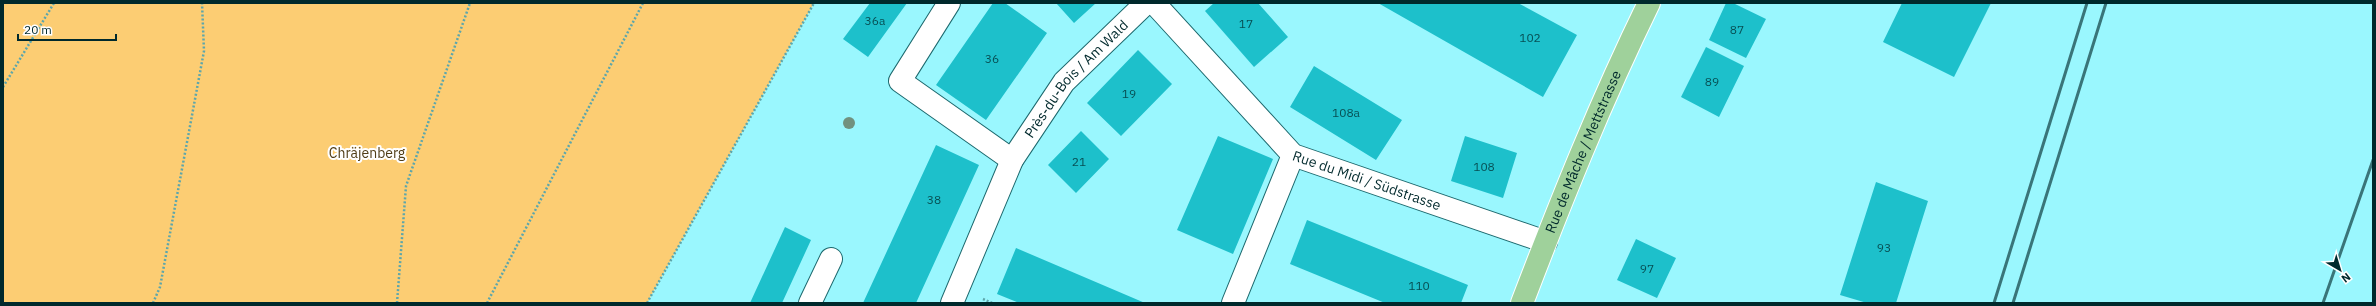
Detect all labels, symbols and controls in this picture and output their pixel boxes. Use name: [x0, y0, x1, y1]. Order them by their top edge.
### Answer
house number: 36a: [865, 13, 886, 28]
scale bar: [18, 16, 116, 42]
street label: Près-du-Bois / Am Wald: [1020, 16, 1132, 141]
house number: 17: [1239, 16, 1253, 31]
text: 20 m: [24, 22, 52, 37]
house number: 87: [1730, 22, 1744, 37]
house number: 102: [1519, 30, 1541, 45]
house number: 36: [985, 51, 999, 66]
street label: Rue de Mâche / Mettstrasse: [1541, 67, 1625, 236]
house number: 89: [1705, 74, 1719, 89]
house number: 19: [1122, 86, 1136, 101]
house number: 108a: [1332, 105, 1361, 120]
park label: Chräjenberg: [329, 144, 406, 162]
street label: Rue du Midi / Südstrasse: [1290, 147, 1444, 214]
house number: 21: [1072, 154, 1086, 169]
house number: 108: [1473, 159, 1495, 174]
house number: 38: [927, 192, 941, 207]
house number: 93: [1877, 240, 1891, 255]
north arrow: [2320, 250, 2360, 290]
house number: 97: [1640, 261, 1654, 276]
text: N: [2339, 270, 2354, 286]
house number: 110: [1408, 278, 1430, 293]

